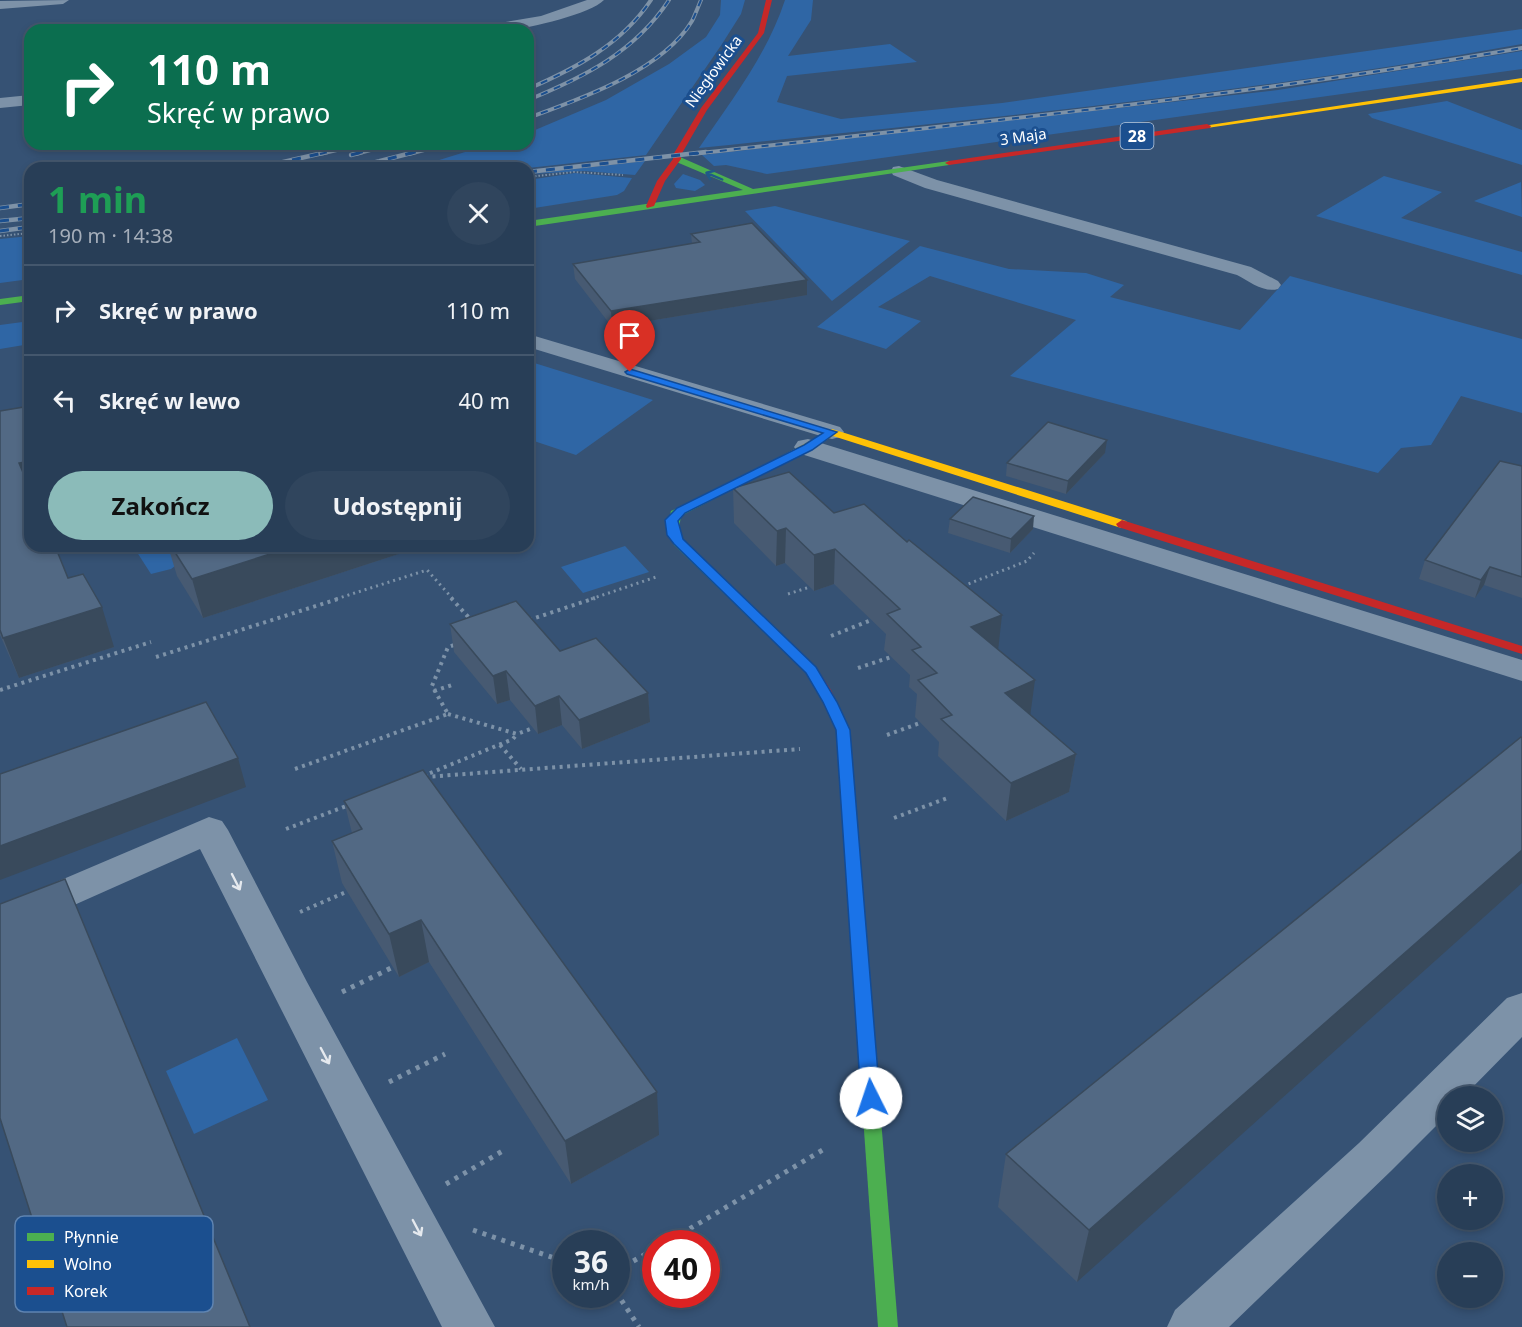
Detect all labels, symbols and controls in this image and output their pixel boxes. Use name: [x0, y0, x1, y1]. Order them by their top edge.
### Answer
street label: Niegłowicka: [680, 31, 746, 111]
text: 110 m: [147, 40, 271, 97]
icon: right: [48, 48, 126, 126]
text: Skręć w prawo: [147, 94, 330, 131]
street label: 3 Maja: [998, 123, 1048, 149]
road number: 28: [1120, 123, 1154, 149]
one-way arrow: [706, 169, 724, 181]
text: 1 min: [48, 175, 147, 224]
button: close: [447, 182, 510, 245]
text: 190 m · 14:38: [48, 222, 173, 249]
icon: right: [48, 294, 81, 327]
text: Skręć w prawo: [99, 295, 258, 325]
text: 110 m: [446, 295, 510, 325]
pin: [604, 310, 655, 372]
icon: arrive: [613, 319, 646, 352]
icon: left: [48, 384, 81, 417]
text: Skręć w lewo: [99, 385, 241, 415]
text: 40 m: [459, 385, 510, 415]
button: Zakończ: [48, 471, 273, 540]
button: Udostępnij: [285, 471, 510, 540]
one-way arrow: [230, 873, 242, 891]
one-way arrow: [320, 1046, 331, 1064]
position arrow: [839, 1066, 903, 1130]
map controls: [1437, 1086, 1503, 1308]
button: layers: [1437, 1086, 1503, 1152]
button: +: [1437, 1164, 1503, 1230]
legend: [15, 1216, 213, 1312]
one-way arrow: [411, 1219, 423, 1237]
text: Płynnie: [64, 1226, 119, 1248]
speed limit sign: 40: [642, 1230, 720, 1308]
text: 36: [574, 1241, 608, 1282]
button: −: [1437, 1242, 1503, 1308]
text: Wolno: [64, 1253, 112, 1275]
text: km/h: [573, 1274, 609, 1294]
text: Korek: [64, 1280, 108, 1302]

